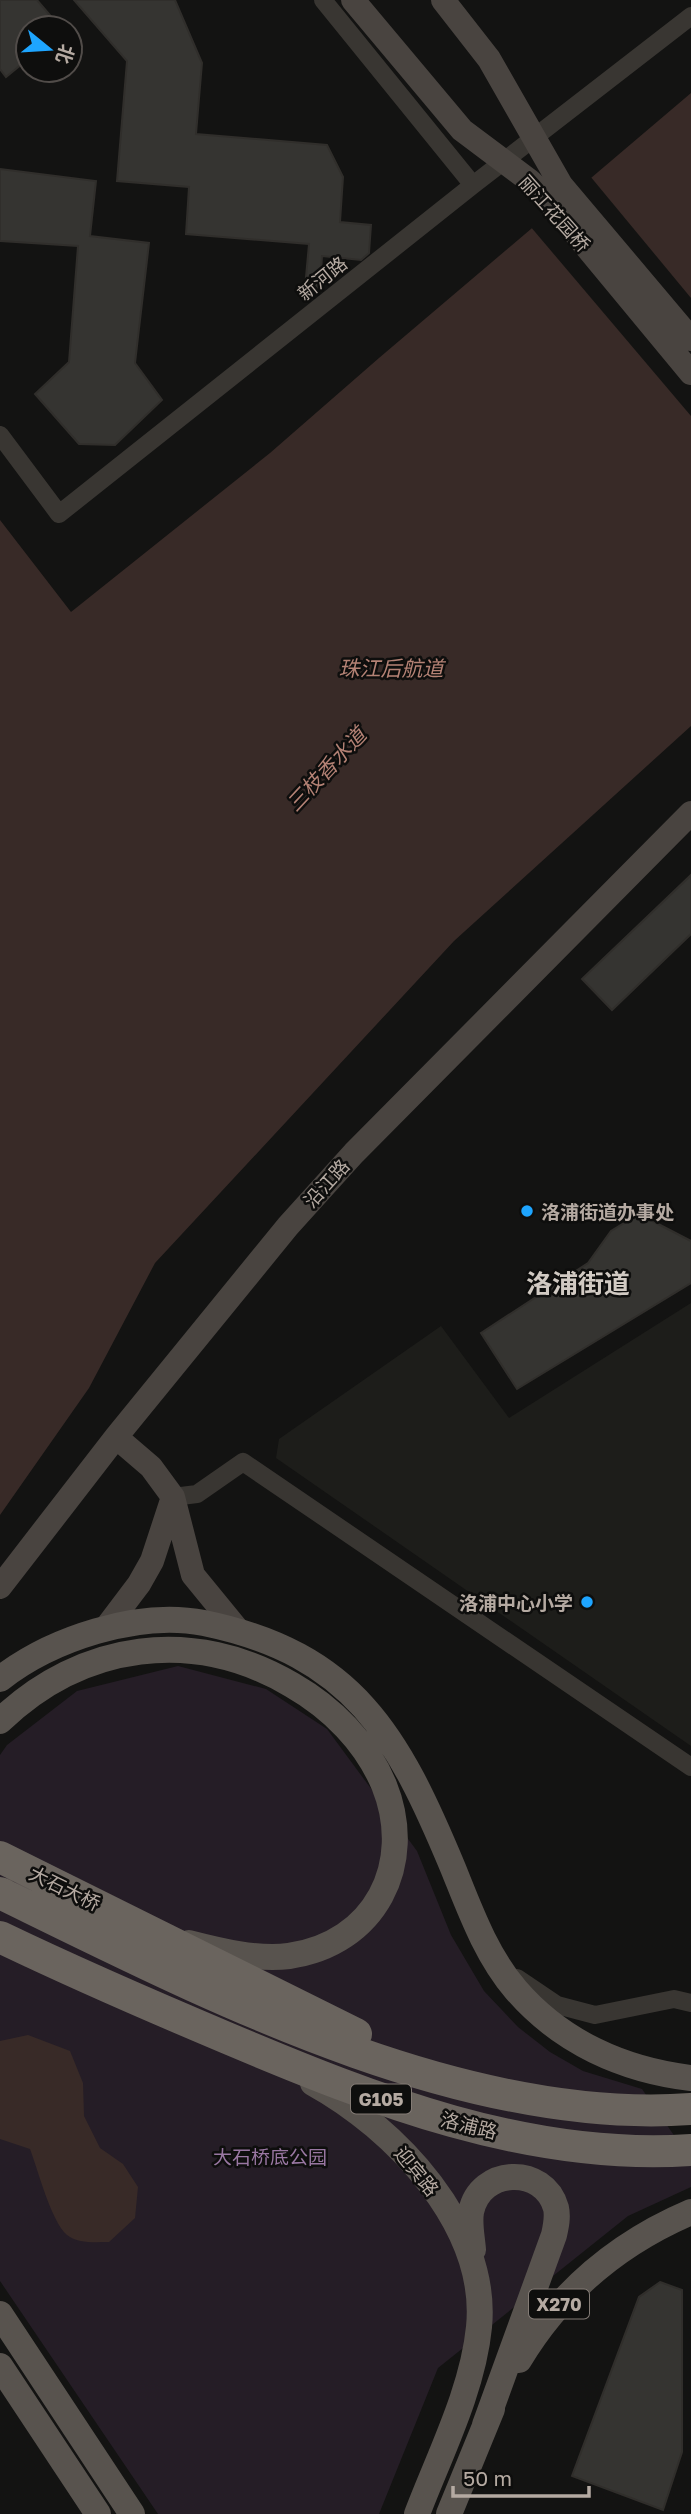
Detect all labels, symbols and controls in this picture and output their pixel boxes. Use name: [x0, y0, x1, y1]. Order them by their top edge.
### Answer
north arrow: [14, 14, 84, 84]
text: 北: [52, 42, 80, 67]
street label: 丽江花园桥: [515, 170, 595, 256]
street label: 新河路: [293, 251, 351, 305]
water label: 珠江后航道: [339, 655, 446, 681]
water label: 三枝香水道: [281, 720, 373, 816]
street label: 沿江路: [298, 1154, 354, 1212]
place label: 洛浦街道办事处: [541, 1200, 674, 1223]
marker: 洛浦街道办事处: [519, 1203, 535, 1219]
district label: 洛浦街道: [526, 1268, 630, 1299]
place label: 洛浦中心小学: [459, 1591, 573, 1614]
marker: 洛浦中心小学: [579, 1594, 595, 1610]
street label: 大石大桥: [26, 1861, 104, 1915]
road number: G105: [351, 2084, 411, 2113]
street label: 洛浦路: [439, 2107, 499, 2143]
street label: 迎宾路: [390, 2142, 444, 2200]
park label: 大石桥底公园: [213, 2145, 327, 2168]
road number: X270: [529, 2290, 589, 2318]
scale bar: [453, 2454, 590, 2498]
text: 50 m: [463, 2465, 512, 2491]

